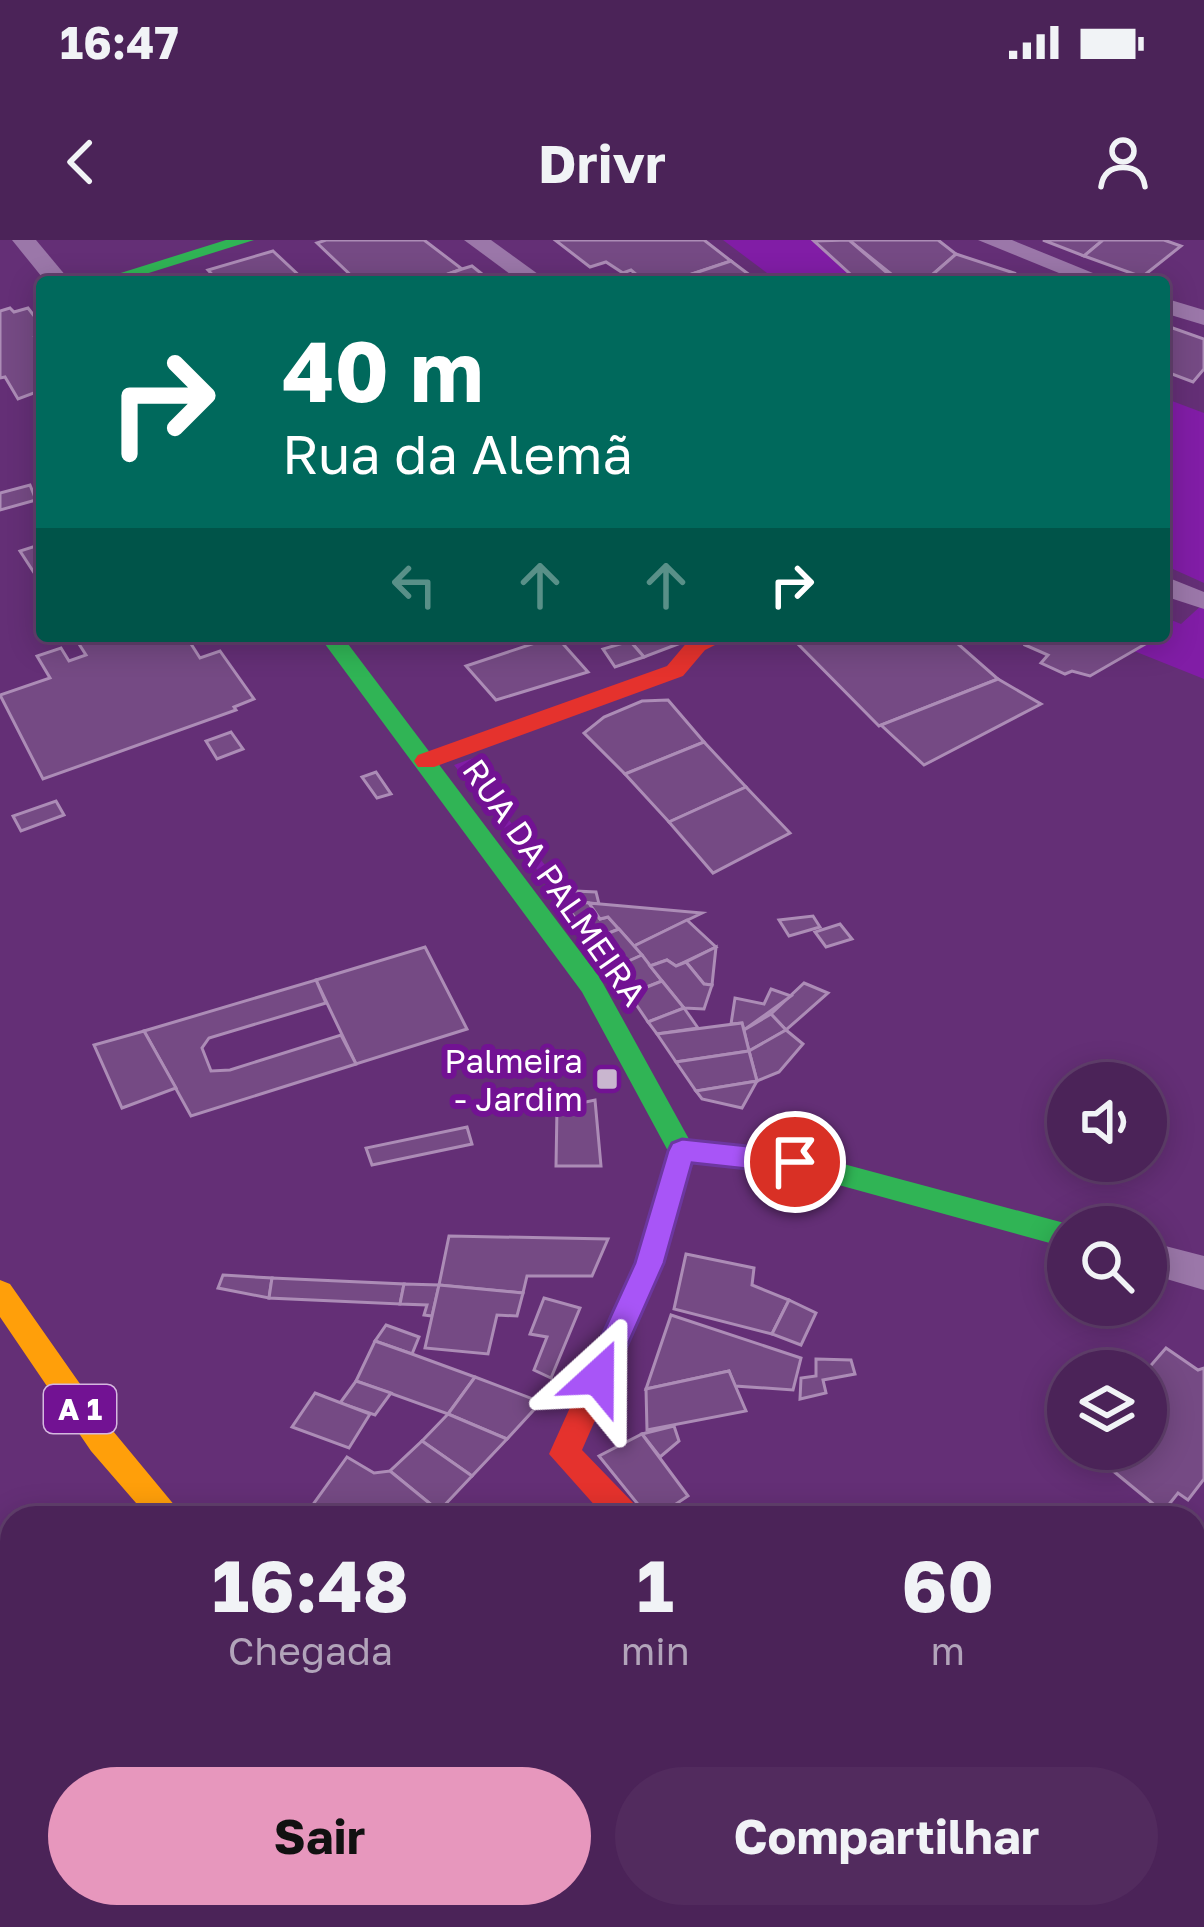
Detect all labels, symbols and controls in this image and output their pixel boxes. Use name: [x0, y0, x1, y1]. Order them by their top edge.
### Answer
text: 16:47: [60, 15, 179, 69]
icon: back: [48, 129, 114, 195]
icon: person: [1090, 129, 1156, 195]
text: Drivr: [538, 130, 666, 195]
text: 40 m: [282, 320, 484, 420]
icon: right: [84, 324, 240, 480]
text: Rua da Alemã: [282, 421, 633, 486]
icon: left: [381, 552, 447, 618]
icon: ahead: [507, 552, 573, 618]
icon: ahead: [633, 552, 699, 618]
icon: right: [759, 552, 825, 618]
street label: RUA DA PALMEIRA: [455, 751, 655, 1013]
place label: Palmeira - Jardim: [444, 1041, 583, 1118]
map controls: [1047, 1062, 1167, 1470]
button: sound: [1047, 1062, 1167, 1182]
marker: Palmeira - Jardim: [594, 1066, 620, 1092]
pin: [744, 1111, 846, 1213]
icon: arrive: [762, 1129, 828, 1195]
button: search: [1047, 1206, 1167, 1326]
position arrow: [535, 1314, 661, 1440]
button: layers: [1047, 1350, 1167, 1470]
road number: A 1: [44, 1385, 116, 1433]
text: 16:48: [212, 1541, 409, 1628]
text: 1: [637, 1541, 674, 1628]
text: 60: [902, 1541, 994, 1628]
text: Chegada: [228, 1627, 393, 1674]
text: min: [621, 1627, 690, 1674]
text: m: [931, 1627, 965, 1674]
button: Sair: [48, 1767, 591, 1905]
button: Compartilhar: [615, 1767, 1158, 1905]

